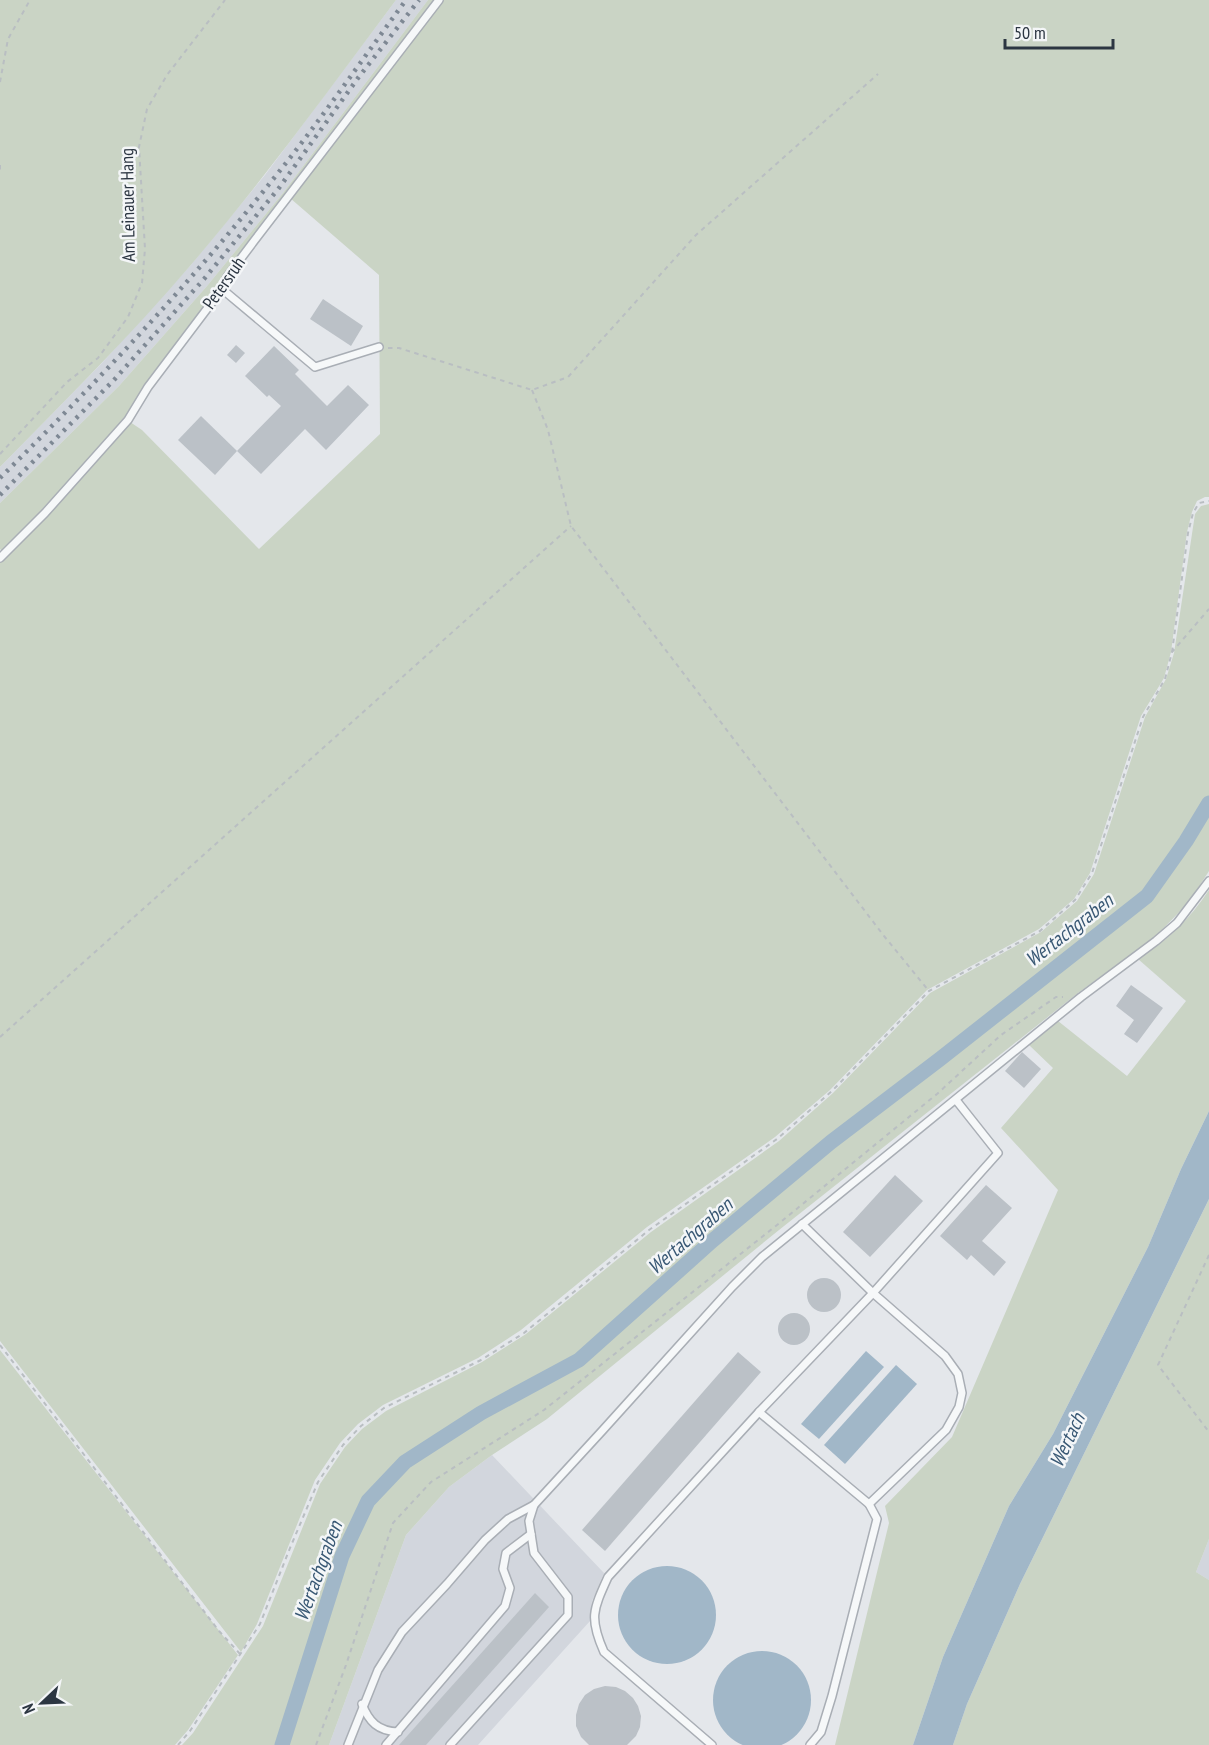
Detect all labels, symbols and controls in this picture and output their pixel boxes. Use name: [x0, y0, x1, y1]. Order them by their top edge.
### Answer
scale bar: [1005, 12, 1113, 50]
text: 50 m: [1014, 21, 1046, 44]
street label: Am Leinauer Hang: [115, 148, 140, 262]
street label: Petersruh: [197, 252, 250, 313]
water label: Wertachgraben: [1020, 887, 1119, 972]
water label: Wertachgraben: [642, 1191, 739, 1280]
water label: Wertach: [1043, 1408, 1091, 1471]
water label: Wertachgraben: [288, 1516, 348, 1624]
north arrow: [12, 1673, 72, 1733]
text: N: [17, 1701, 39, 1717]

